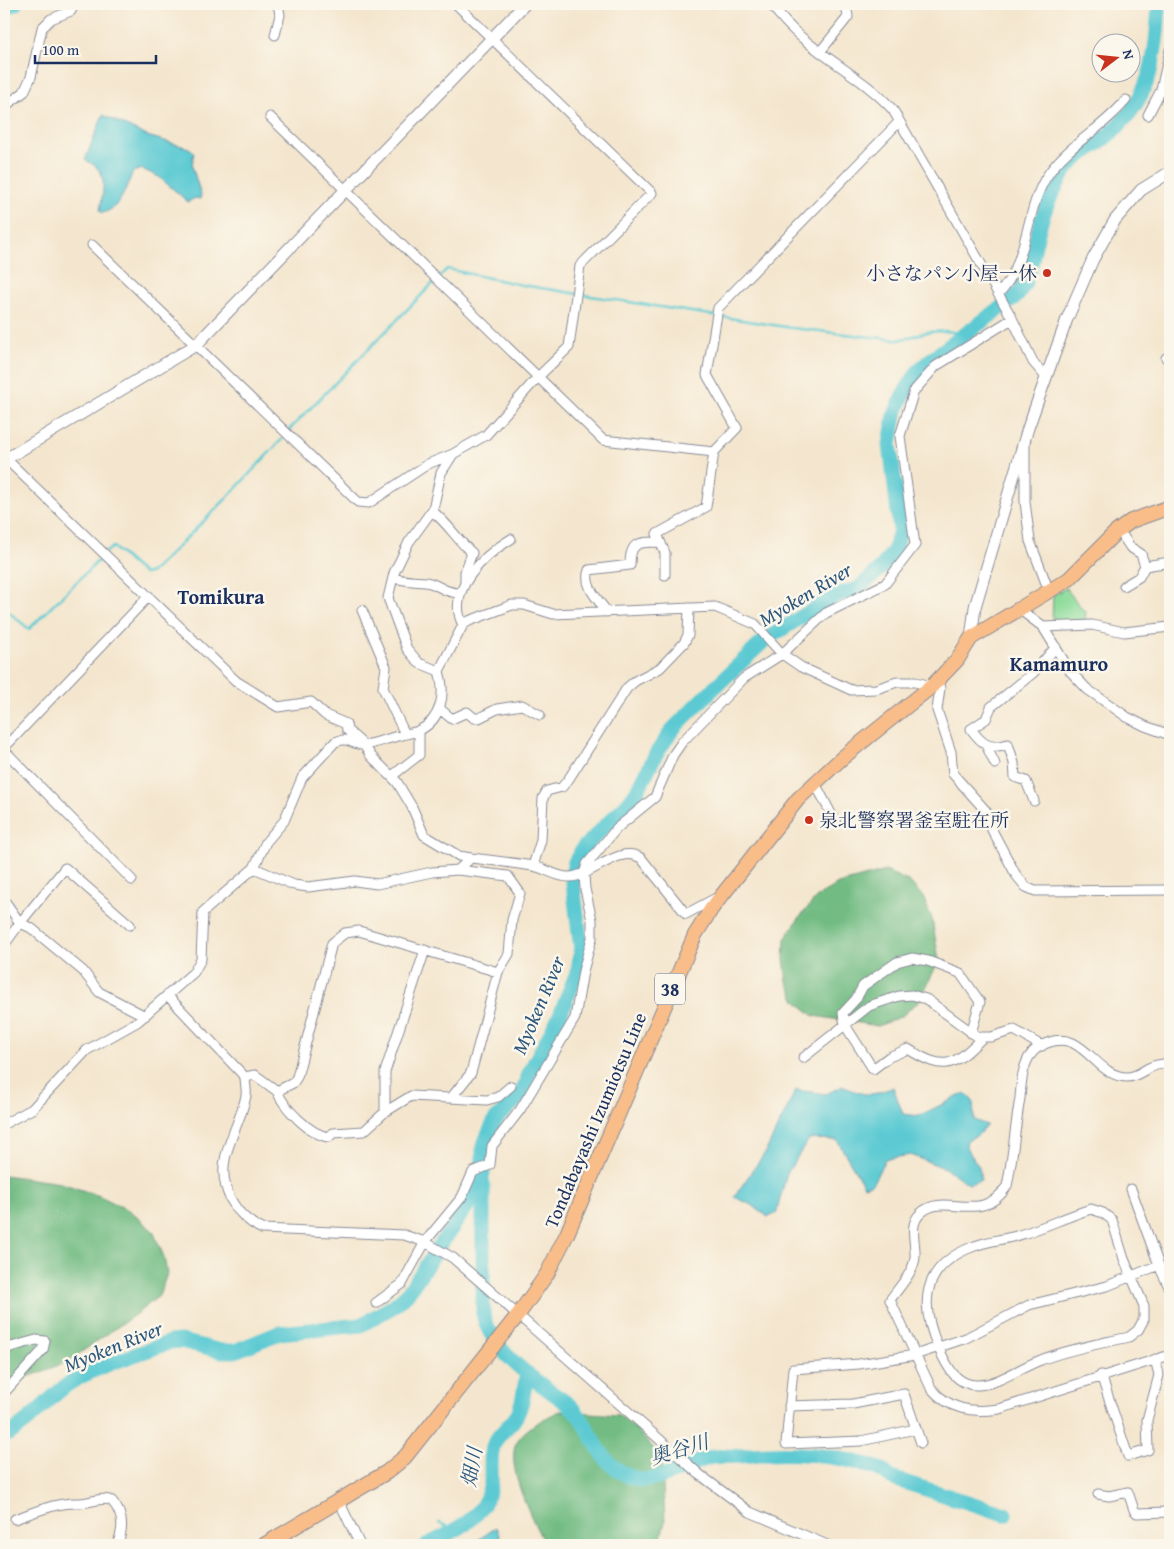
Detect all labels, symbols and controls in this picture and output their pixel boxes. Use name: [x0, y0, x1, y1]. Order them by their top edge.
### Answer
scale bar: [35, 32, 156, 64]
north arrow: [1092, 32, 1142, 82]
text: 100 m: [42, 39, 80, 60]
text: N: [1118, 47, 1140, 62]
place label: 小さなパン小屋一休: [866, 259, 1037, 287]
marker: 小さなパン小屋一休: [1041, 267, 1053, 279]
water label: Myoken River: [753, 554, 858, 633]
district label: Tomikura: [177, 582, 265, 611]
district label: Kamamuro: [1010, 649, 1109, 678]
place label: 泉北警察署釜室駐在所: [819, 806, 1009, 834]
marker: 泉北警察署釜室駐在所: [803, 814, 815, 826]
water label: Myoken River: [504, 951, 572, 1059]
road number: 38: [655, 974, 685, 1004]
street label: Tondabayashi Izumiotsu Line: [537, 1008, 653, 1232]
water label: Myoken River: [59, 1313, 167, 1379]
water label: 奥谷川: [646, 1426, 714, 1472]
water label: 畑川: [453, 1443, 489, 1489]

